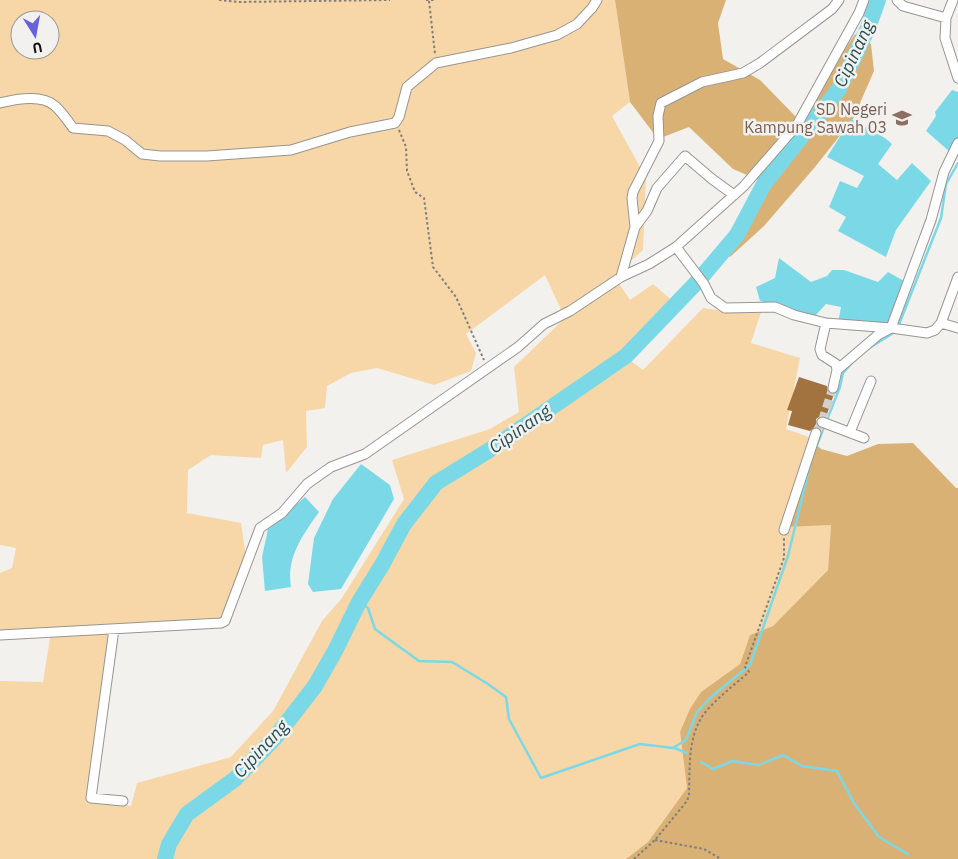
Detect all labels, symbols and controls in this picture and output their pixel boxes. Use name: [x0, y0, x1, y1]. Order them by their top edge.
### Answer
north arrow: [10, 10, 60, 60]
water label: Cipinang: [828, 16, 879, 91]
text: U: [31, 38, 44, 58]
place label: SD Negeri Kampung Sawah 03: [744, 99, 887, 137]
school or university icon: SD Negeri Kampung Sawah 03: [891, 107, 913, 129]
water label: Cipinang: [484, 398, 556, 458]
water label: Cipinang: [228, 714, 294, 782]

